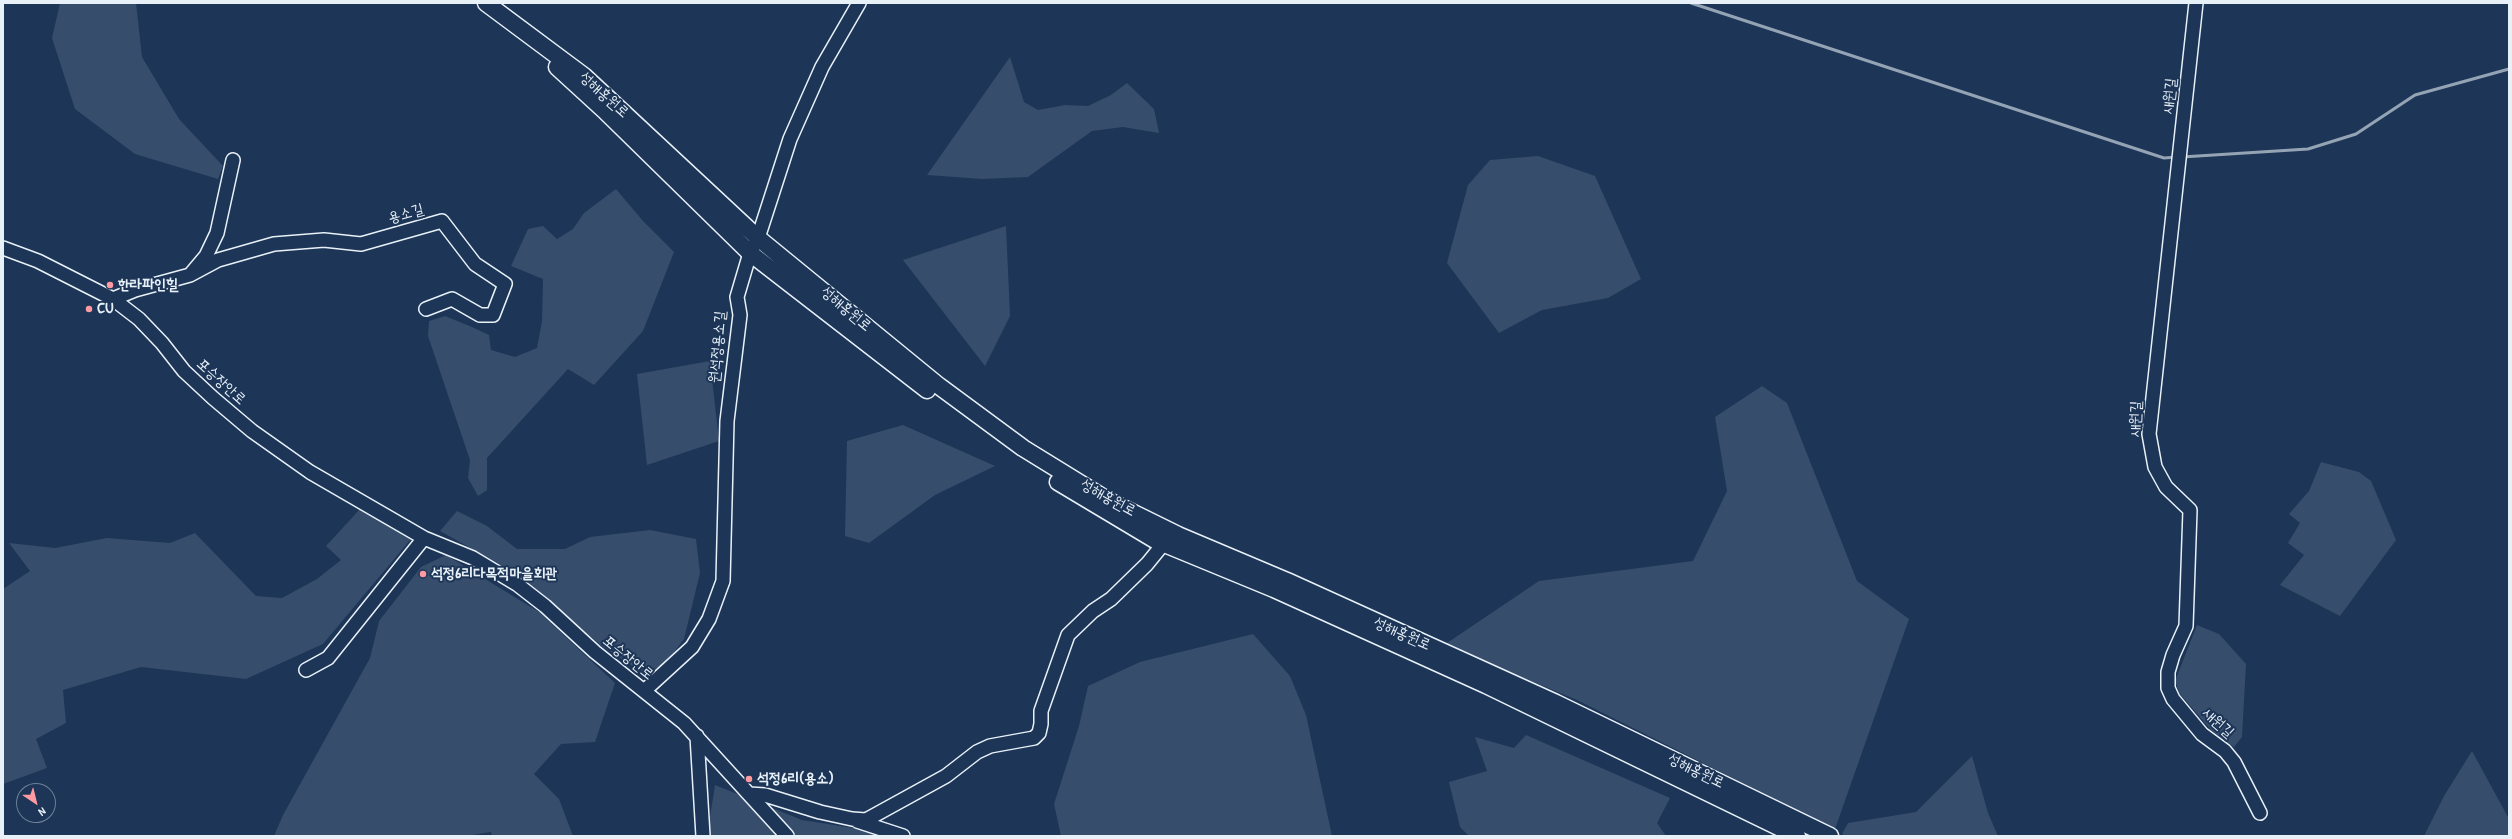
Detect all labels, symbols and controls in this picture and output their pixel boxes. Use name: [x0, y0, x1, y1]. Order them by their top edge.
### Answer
street label: 성해홍원로: [576, 68, 632, 122]
street label: 새원길: [2159, 77, 2181, 115]
street label: 용소길: [386, 200, 426, 228]
place label: 한라파인힐: [118, 276, 178, 294]
marker: 한라파인힐: [105, 280, 115, 290]
street label: 성해홍원로: [817, 283, 875, 335]
place label: CU: [97, 300, 113, 318]
marker: CU: [84, 304, 94, 314]
street label: 원석정용소길: [706, 310, 730, 384]
street label: 포승장안로: [193, 355, 249, 409]
street label: 새원길: [2126, 401, 2146, 437]
street label: 성해홍원로: [1077, 475, 1139, 521]
place label: 석정6리다목적마을회관: [431, 565, 558, 583]
marker: 석정6리다목적마을회관: [418, 569, 428, 579]
street label: 성해홍원로: [1371, 614, 1433, 654]
street label: 포승장안로: [599, 632, 657, 684]
street label: 새원길: [2199, 704, 2237, 742]
street label: 성해홍원로: [1665, 750, 1727, 792]
place label: 석정6리(용소): [757, 770, 834, 788]
marker: 석정6리(용소): [744, 774, 754, 784]
north arrow: [16, 783, 56, 823]
text: N: [36, 805, 49, 819]

